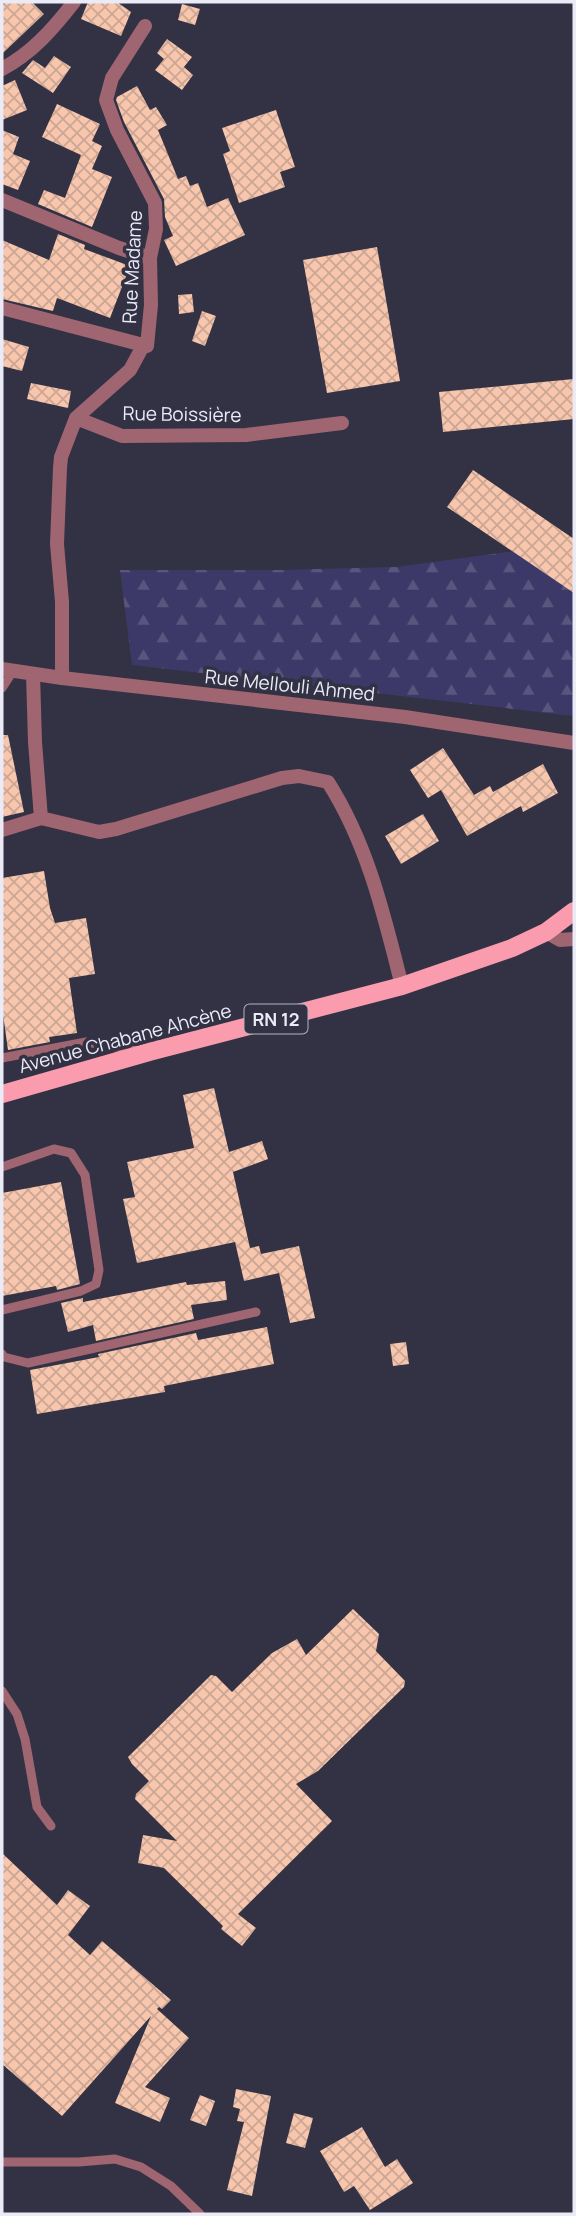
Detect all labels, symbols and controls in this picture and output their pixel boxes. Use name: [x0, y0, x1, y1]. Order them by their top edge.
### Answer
street label: Rue Madame: [116, 210, 148, 324]
street label: Rue Boissière: [122, 400, 242, 428]
street label: Rue Mellouli Ahmed: [204, 663, 376, 707]
street label: Avenue Chabane Ahcène: [16, 997, 234, 1079]
road number: RN 12: [244, 1004, 308, 1034]

